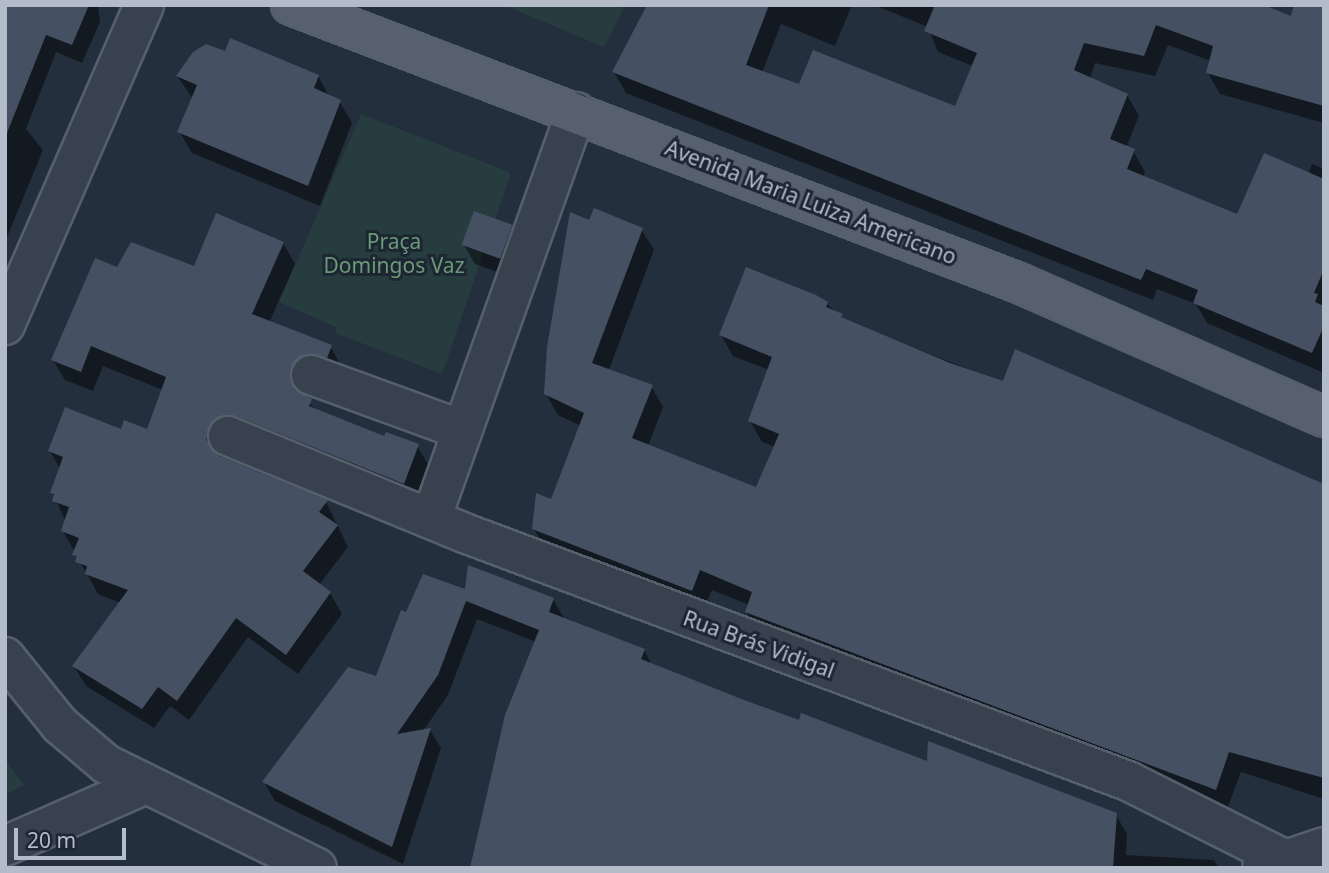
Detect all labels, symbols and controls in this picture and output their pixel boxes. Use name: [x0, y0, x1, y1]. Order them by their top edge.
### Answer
street label: Avenida Maria Luiza Americano: [662, 135, 960, 269]
park label: Praça Domingos Vaz: [323, 228, 465, 278]
street label: Rua Brás Vidigal: [680, 605, 838, 683]
scale bar: [18, 814, 130, 858]
text: 20 m: [27, 826, 76, 854]

